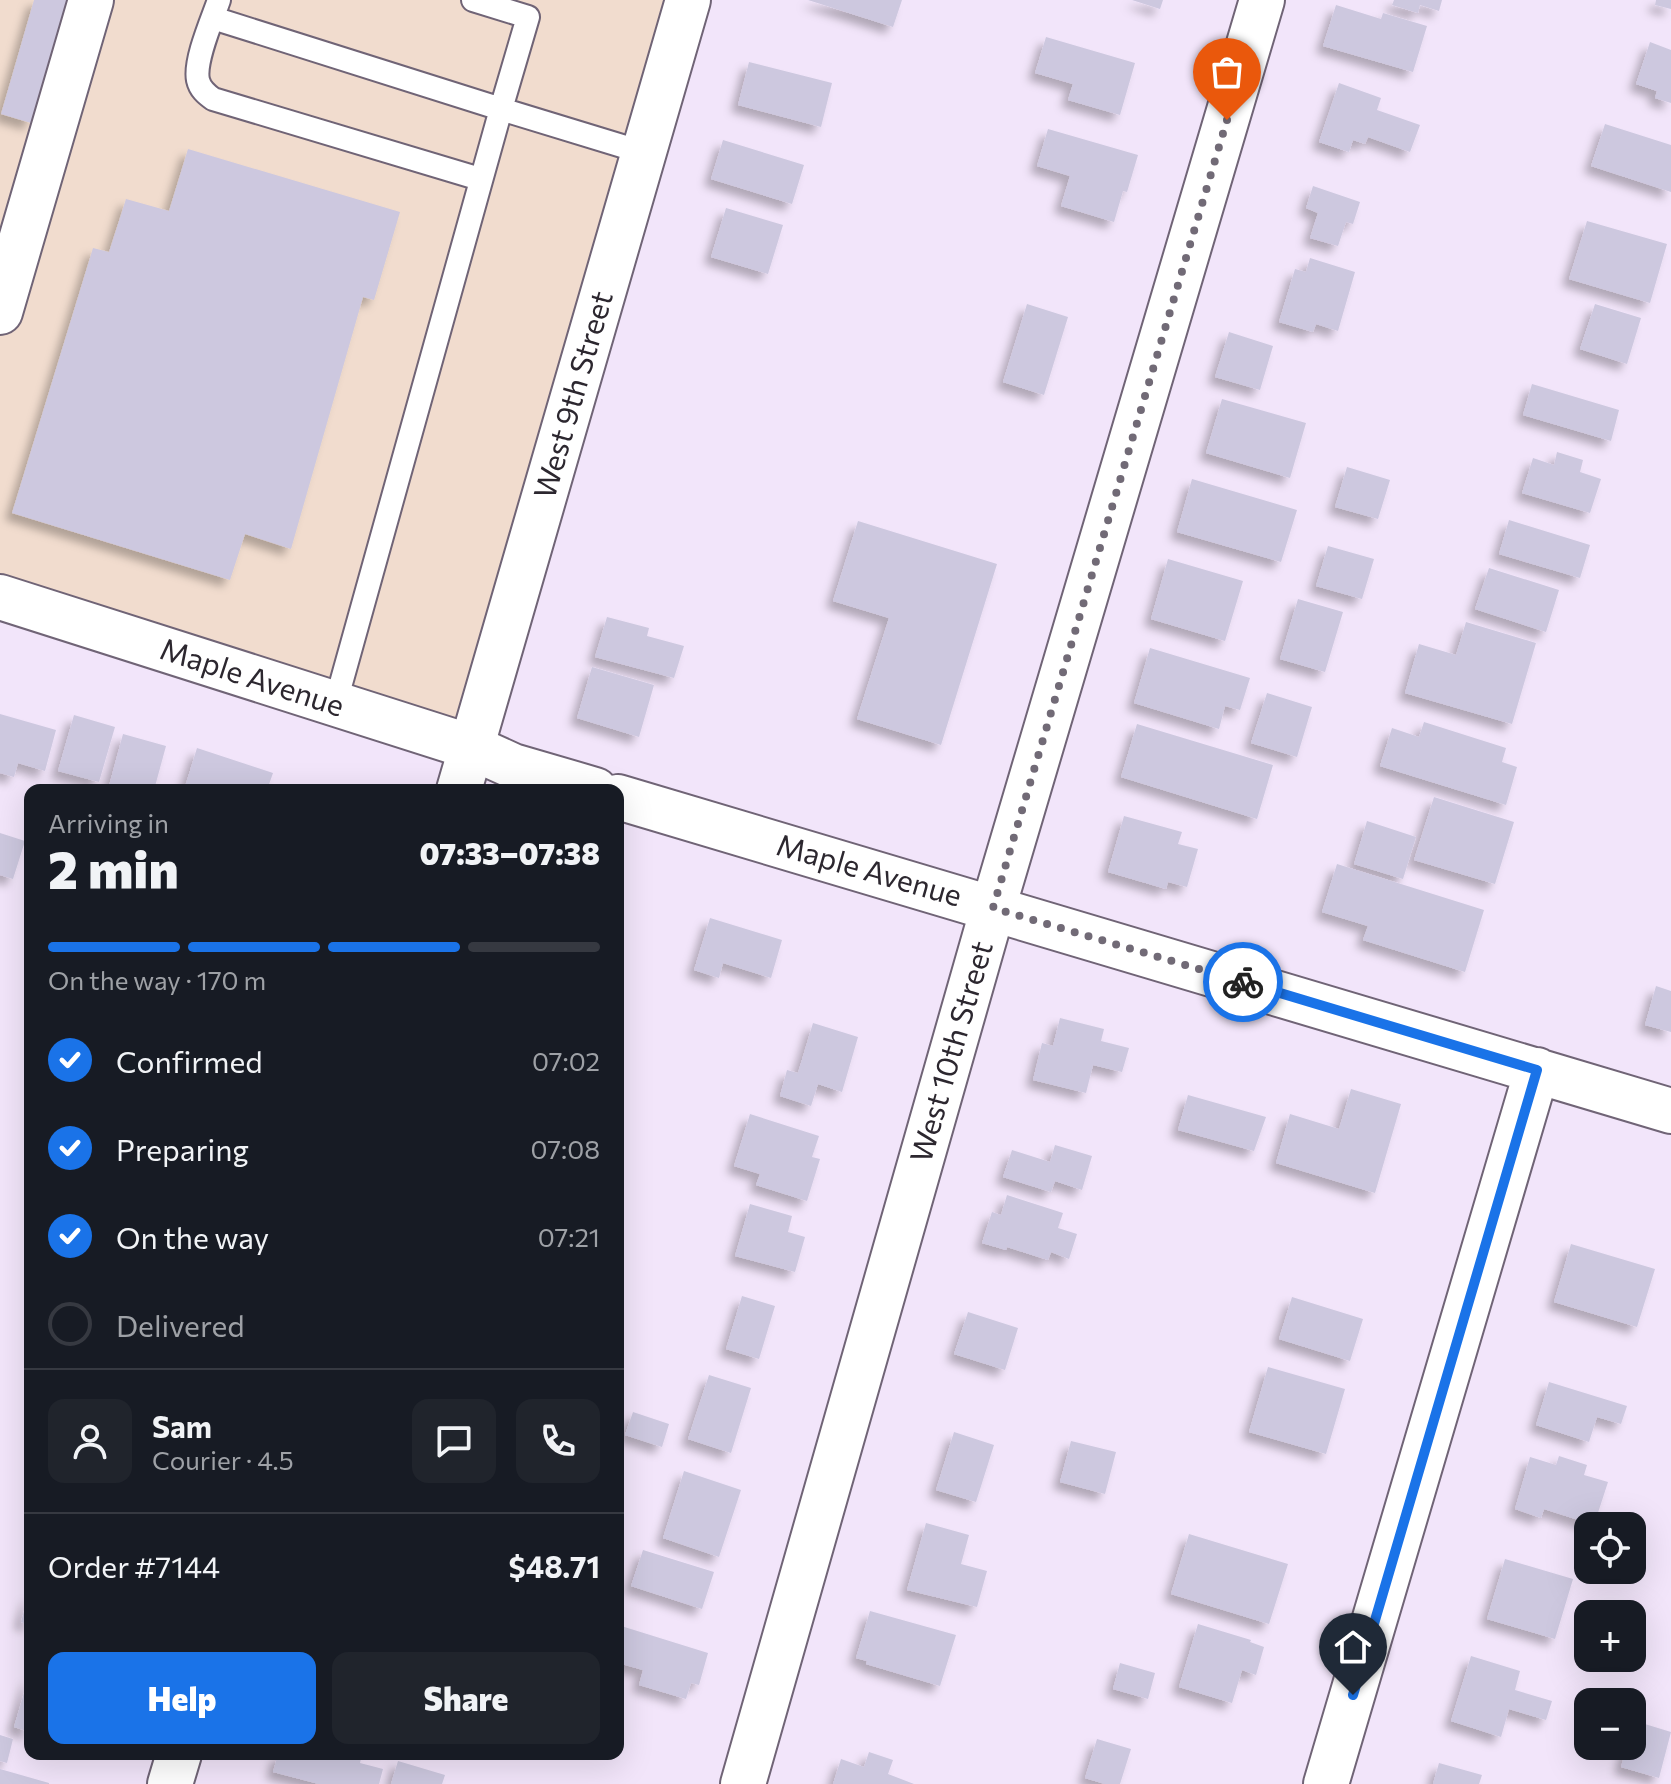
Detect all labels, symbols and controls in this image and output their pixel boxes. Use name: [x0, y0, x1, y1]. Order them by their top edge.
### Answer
pin: [1193, 38, 1261, 120]
icon: bag: [1205, 50, 1249, 94]
street label: West 9th Street: [524, 286, 619, 502]
street label: Maple Avenue: [156, 629, 349, 723]
text: Arriving in: [48, 807, 169, 838]
street label: Maple Avenue: [773, 824, 967, 913]
text: 07:33–07:38: [420, 834, 600, 871]
text: 2 min: [48, 836, 179, 900]
street label: West 10th Street: [900, 936, 999, 1166]
courier: [1203, 942, 1283, 1022]
icon: bike: [1221, 960, 1265, 1004]
text: On the way · 170 m: [48, 964, 266, 995]
icon: check: [48, 1038, 92, 1082]
text: Confirmed: [116, 1042, 263, 1079]
text: 07:02: [532, 1045, 600, 1076]
icon: check: [48, 1126, 92, 1170]
text: Preparing: [116, 1130, 249, 1167]
text: 07:08: [531, 1133, 600, 1164]
icon: check: [48, 1214, 92, 1258]
text: On the way: [116, 1218, 269, 1255]
text: 07:21: [538, 1221, 600, 1252]
text: Delivered: [116, 1306, 245, 1343]
button: person: [48, 1399, 132, 1483]
button: chat: [412, 1399, 496, 1483]
button: phone: [516, 1399, 600, 1483]
text: Sam: [152, 1407, 212, 1444]
text: Courier · 4.5: [152, 1444, 294, 1475]
map controls: [1574, 1512, 1646, 1760]
button: locate: [1574, 1512, 1646, 1584]
text: Order #7144: [48, 1547, 220, 1584]
text: $48.71: [509, 1547, 600, 1584]
button: +: [1574, 1600, 1646, 1672]
pin: [1319, 1613, 1387, 1695]
icon: home: [1331, 1625, 1375, 1669]
button: Help: [48, 1652, 316, 1744]
button: Share: [332, 1652, 600, 1744]
button: −: [1574, 1688, 1646, 1760]

